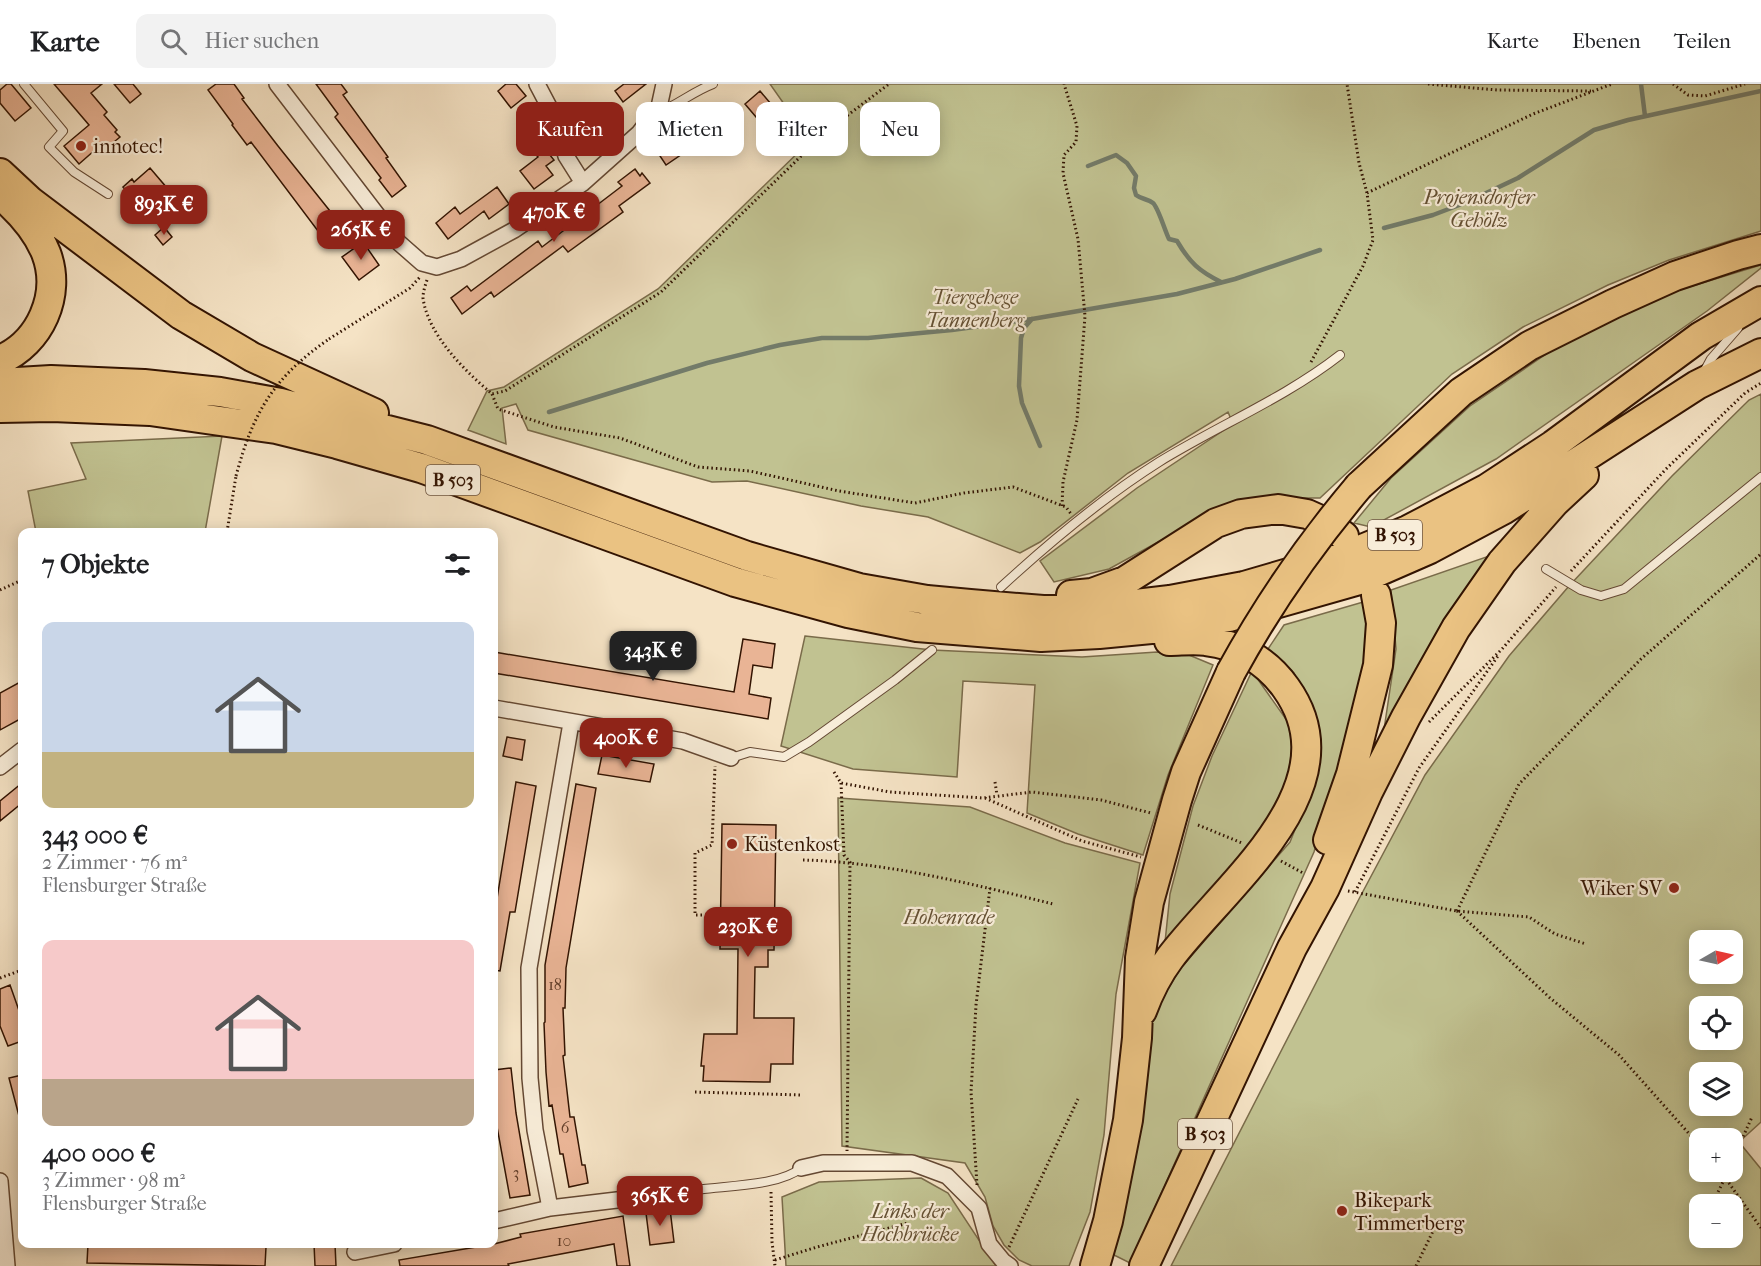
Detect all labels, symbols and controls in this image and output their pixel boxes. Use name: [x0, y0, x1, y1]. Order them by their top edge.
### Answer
search box: [136, 14, 556, 68]
text: Karte: [30, 25, 100, 58]
icon: search: [157, 25, 190, 58]
text: Hier suchen: [205, 28, 319, 54]
text: Karte: [1487, 29, 1539, 53]
text: Ebenen: [1572, 29, 1641, 53]
text: Teilen: [1674, 29, 1731, 53]
chip: Kaufen: [516, 102, 624, 156]
chip: Mieten: [636, 102, 744, 156]
chip: Filter: [756, 102, 848, 156]
chip: Neu: [860, 102, 940, 156]
place label: innotec!: [93, 135, 163, 158]
marker: innotec!: [74, 139, 88, 153]
pin: 893K €: [115, 185, 213, 236]
park label: Projensdorfer Gehölz: [1423, 186, 1537, 232]
pin: 470K €: [505, 192, 603, 243]
text: 893K €: [134, 193, 194, 216]
text: 470K €: [523, 200, 585, 223]
pin: 265K €: [312, 210, 410, 261]
text: 265K €: [331, 218, 391, 241]
park label: Tiergehege Tannenberg: [926, 286, 1025, 332]
road number: B 503: [426, 465, 480, 495]
road number: B 503: [1368, 520, 1422, 550]
icon: filters: [441, 548, 474, 581]
text: 7 Objekte: [42, 549, 149, 580]
pin: 343K €: [604, 631, 702, 682]
text: 343K €: [624, 639, 682, 662]
icon: home: [204, 661, 312, 769]
pin: 400K €: [577, 718, 675, 769]
text: 400K €: [594, 726, 658, 749]
text: 343 000 €: [42, 820, 148, 851]
place label: Küstenkost: [744, 833, 840, 856]
marker: Küstenkost: [725, 837, 739, 851]
text: 2 Zimmer · 76 m²: [42, 851, 187, 874]
text: Flensburger Straße: [42, 874, 207, 897]
place label: Wiker SV: [1579, 877, 1663, 900]
marker: Wiker SV: [1667, 881, 1681, 895]
park label: Hohenrade: [903, 906, 995, 929]
pin: 230K €: [699, 907, 797, 958]
text: 230K €: [718, 915, 778, 938]
north arrow: [1689, 930, 1743, 984]
map controls: [1689, 930, 1743, 1248]
house number: 18: [548, 975, 562, 994]
icon: home: [204, 979, 312, 1087]
button: locate: [1689, 996, 1743, 1050]
button: layers: [1689, 1062, 1743, 1116]
house number: 6: [561, 1118, 570, 1137]
road number: B 503: [1178, 1119, 1232, 1149]
button: +: [1689, 1128, 1743, 1182]
text: 400 000 €: [42, 1138, 156, 1169]
house number: 3: [513, 1163, 519, 1182]
text: 3 Zimmer · 98 m²: [42, 1169, 185, 1192]
pin: 365K €: [611, 1176, 709, 1227]
text: 365K €: [631, 1184, 689, 1207]
place label: Bikepark Timmerberg: [1354, 1189, 1464, 1235]
text: Flensburger Straße: [42, 1192, 207, 1215]
button: −: [1689, 1194, 1743, 1248]
park label: Links der Hochbrücke: [861, 1200, 959, 1246]
marker: Bikepark Timmerberg: [1335, 1204, 1349, 1218]
house number: 10: [557, 1231, 571, 1250]

